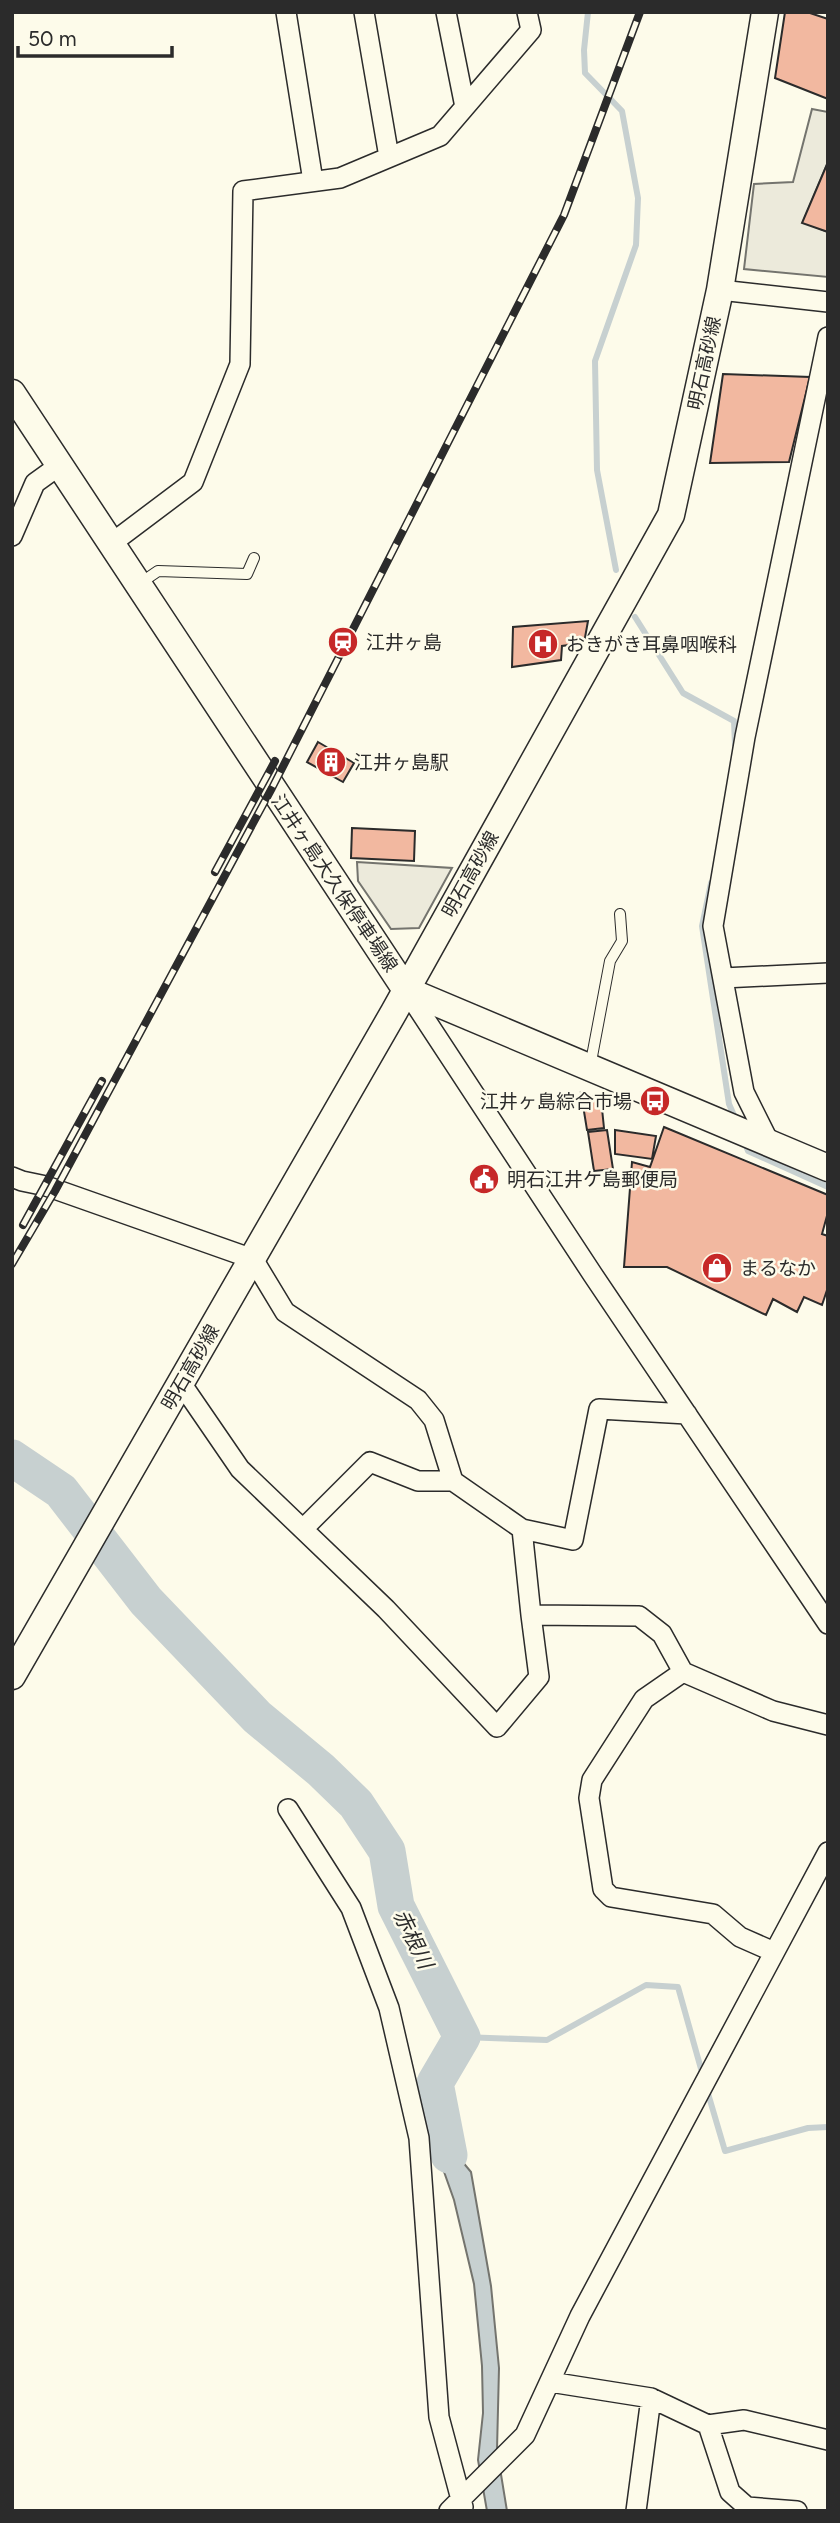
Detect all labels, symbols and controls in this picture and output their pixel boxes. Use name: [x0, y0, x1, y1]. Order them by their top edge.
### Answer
scale bar: [18, 14, 172, 58]
text: 50 m: [28, 26, 77, 51]
street label: 明石高砂線: [683, 314, 726, 412]
station icon: 江井ヶ島: [326, 625, 360, 659]
hospital icon: おきがき耳鼻咽喉科: [526, 627, 560, 661]
place label: 江井ヶ島: [366, 631, 442, 654]
place label: おきがき耳鼻咽喉科: [566, 633, 737, 656]
building icon: 江井ヶ島駅: [314, 745, 348, 779]
place label: 江井ヶ島駅: [354, 751, 449, 774]
street label: 江井ヶ島大久保停車場線: [267, 790, 403, 976]
street label: 明石高砂線: [437, 827, 504, 921]
bus stop icon: 江井ヶ島綜合市場: [638, 1084, 672, 1118]
place label: 江井ヶ島綜合市場: [480, 1090, 632, 1113]
public building icon: 明石江井ケ島郵便局: [467, 1162, 501, 1196]
place label: 明石江井ケ島郵便局: [507, 1168, 678, 1191]
shop icon: まるなか: [700, 1251, 734, 1285]
place label: まるなか: [740, 1257, 816, 1280]
street label: 明石高砂線: [157, 1320, 224, 1414]
water label: 赤根川: [388, 1905, 439, 1974]

